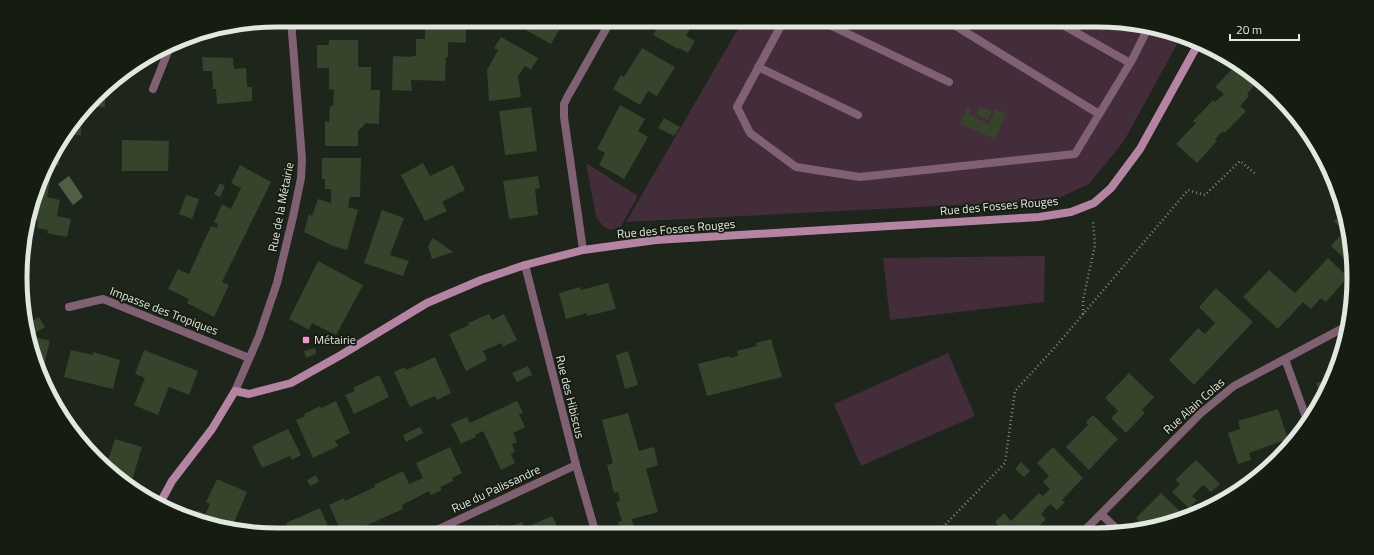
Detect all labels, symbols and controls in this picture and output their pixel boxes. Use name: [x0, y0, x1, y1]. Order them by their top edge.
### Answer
scale bar: [1230, 16, 1299, 42]
text: 20 m: [1236, 20, 1262, 39]
street label: Rue de la Métairie: [263, 161, 298, 253]
street label: Rue des Fosses Rouges: [939, 191, 1059, 220]
street label: Rue des Fosses Rouges: [616, 214, 736, 243]
street label: Impasse des Tropiques: [107, 281, 222, 340]
place label: Métairie: [314, 330, 356, 349]
marker: Métairie: [301, 335, 311, 345]
street label: Rue des Hibiscus: [551, 353, 590, 441]
street label: Rue Alain Colas: [1159, 372, 1229, 439]
street label: Rue du Palissandre: [448, 460, 543, 518]

